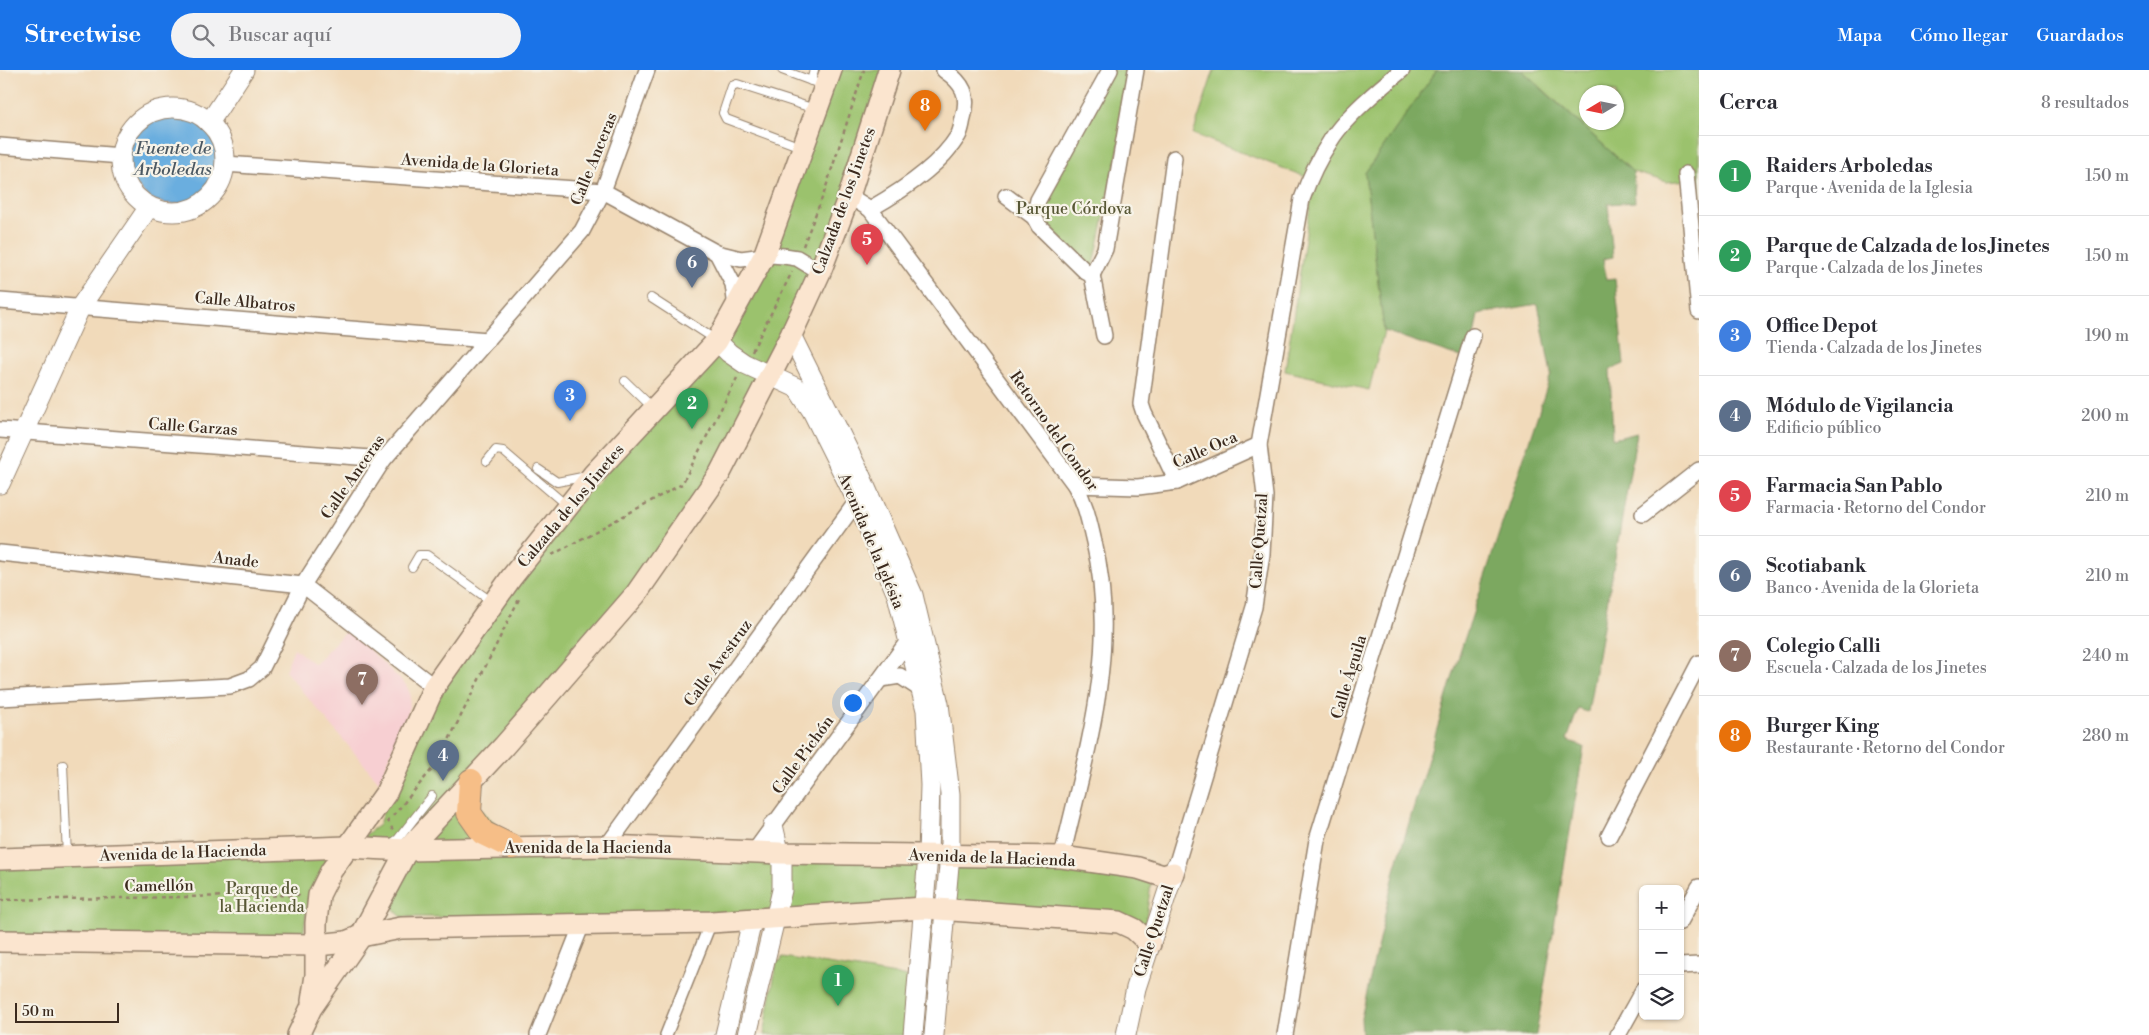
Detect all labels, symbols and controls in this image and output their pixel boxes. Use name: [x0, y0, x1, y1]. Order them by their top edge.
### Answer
search box: [171, 13, 521, 58]
text: Streetwise: [25, 20, 141, 50]
icon: search: [189, 21, 217, 49]
text: Buscar aquí: [229, 23, 331, 47]
text: Mapa: [1838, 24, 1882, 47]
text: Cómo llegar: [1910, 24, 2008, 47]
text: Guardados: [2036, 24, 2124, 47]
north arrow: [1579, 85, 1624, 130]
pin: 8: [909, 90, 941, 131]
text: Cerca: [1719, 90, 1778, 116]
text: 8 resultados: [2041, 93, 2129, 113]
street label: Calle Anceras: [566, 110, 622, 208]
street label: Calzada de los Jinetes: [808, 125, 880, 277]
water label: Fuente de Arboledas: [132, 137, 212, 181]
street label: Avenida de la Glorieta: [399, 149, 560, 181]
text: Raiders Arboledas: [1766, 154, 1933, 178]
text: 1: [1731, 166, 1739, 186]
text: 150 m: [2085, 166, 2129, 186]
text: Parque · Avenida de la Iglesia: [1766, 178, 1973, 198]
park label: Parque Córdova: [1016, 199, 1133, 219]
pin: 5: [851, 224, 883, 265]
text: Parque de Calzada de los Jinetes: [1766, 234, 2050, 258]
text: 2: [1730, 246, 1740, 266]
text: 150 m: [2085, 246, 2129, 266]
pin: 6: [676, 247, 708, 288]
text: Parque · Calzada de los Jinetes: [1766, 258, 1983, 278]
street label: Calle Albatros: [194, 288, 296, 316]
text: Office Depot: [1766, 314, 1878, 338]
text: 3: [1730, 326, 1740, 346]
text: 190 m: [2085, 326, 2129, 346]
text: Tienda · Calzada de los Jinetes: [1766, 338, 1982, 358]
street label: Retorno del Condor: [1005, 367, 1103, 495]
pin: 3: [554, 380, 586, 421]
pin: 2: [676, 388, 708, 429]
text: Módulo de Vigilancia: [1766, 394, 1953, 418]
text: 4: [1730, 406, 1740, 426]
text: 200 m: [2081, 406, 2129, 426]
street label: Calle Garzas: [148, 414, 238, 440]
text: Edificio público: [1766, 418, 1881, 438]
street label: Calle Oca: [1170, 427, 1241, 473]
street label: Calle Anceras: [317, 431, 389, 523]
street label: Calzada de los Jinetes: [513, 440, 629, 572]
street label: Avenida de la Iglésia: [833, 469, 909, 613]
text: Farmacia San Pablo: [1766, 474, 1943, 498]
text: 5: [1730, 486, 1740, 506]
text: 210 m: [2085, 486, 2129, 506]
street label: Calle Quetzal: [1246, 492, 1272, 589]
text: Farmacia · Retorno del Condor: [1766, 498, 1986, 518]
street label: Anade: [211, 548, 260, 572]
text: Scotiabank: [1766, 554, 1866, 578]
text: 6: [1730, 566, 1740, 586]
text: 210 m: [2085, 566, 2129, 586]
text: Banco · Avenida de la Glorieta: [1766, 578, 1979, 598]
street label: Calle Avestruz: [680, 615, 756, 711]
street label: Calle Águila: [1325, 631, 1372, 721]
text: Colegio Calli: [1766, 634, 1881, 658]
text: 7: [1730, 646, 1740, 666]
text: 240 m: [2082, 646, 2129, 666]
text: Escuela · Calzada de los Jinetes: [1766, 658, 1987, 678]
pin: 7: [346, 664, 378, 705]
your location: [840, 690, 866, 716]
street label: Calle Pichón: [768, 711, 838, 798]
text: Burger King: [1766, 714, 1879, 738]
text: 8: [1730, 726, 1740, 746]
text: 280 m: [2082, 726, 2129, 746]
text: Restaurante · Retorno del Condor: [1766, 738, 2005, 758]
pin: 4: [427, 740, 459, 781]
street label: Avenida de la Hacienda: [504, 838, 672, 858]
street label: Avenida de la Hacienda: [98, 840, 268, 866]
street label: Avenida de la Hacienda: [907, 845, 1077, 871]
street label: Camellón: [124, 875, 194, 897]
park label: Parque de la Hacienda: [219, 879, 306, 917]
street label: Calle Quetzal: [1130, 882, 1178, 980]
map controls: [1639, 885, 1684, 1020]
button: +: [1639, 885, 1684, 930]
button: −: [1639, 930, 1684, 975]
pin: 1: [822, 965, 854, 1006]
button: layers: [1639, 975, 1684, 1020]
scale bar: [15, 1000, 119, 1023]
text: 50 m: [22, 1003, 54, 1021]

